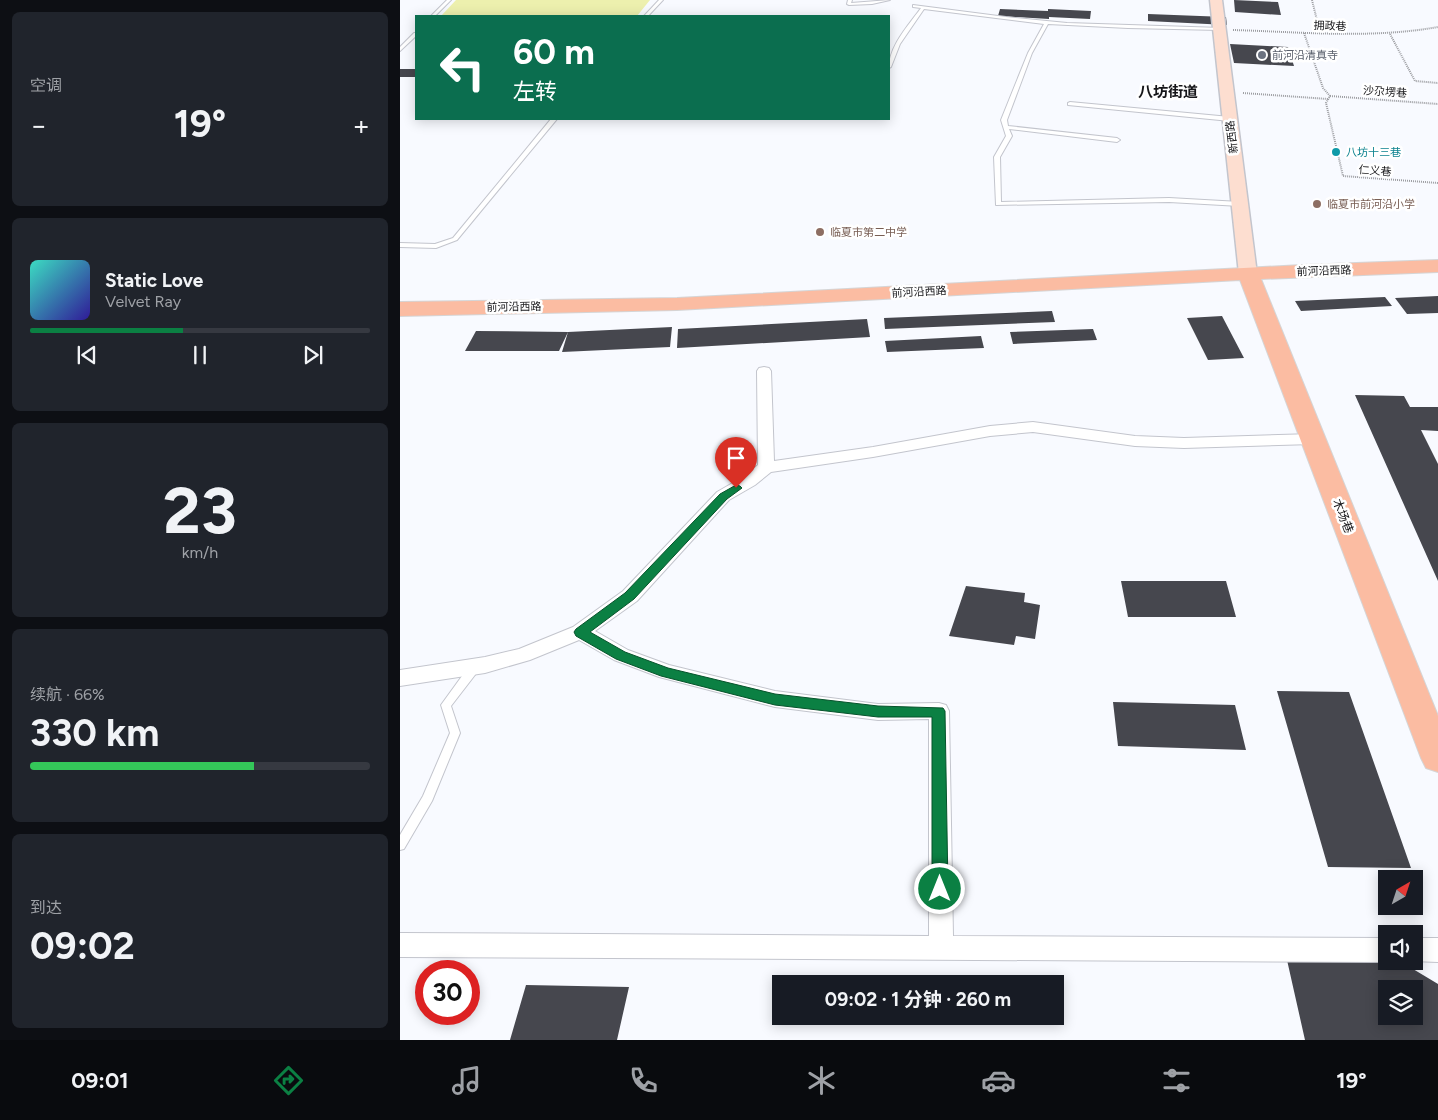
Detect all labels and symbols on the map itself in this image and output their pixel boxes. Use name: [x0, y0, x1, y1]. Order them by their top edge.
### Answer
street label: 拥政巷: [1313, 19, 1347, 33]
marker: 前河沿清真寺: [1256, 49, 1268, 61]
place label: 前河沿清真寺: [1272, 49, 1338, 62]
district label: 八坊街道: [1138, 83, 1198, 101]
street label: 沙尕塄巷: [1363, 84, 1407, 100]
street label: 新西路: [1224, 120, 1240, 154]
marker: 八坊十三巷: [1330, 146, 1342, 158]
place label: 八坊十三巷: [1346, 146, 1401, 159]
street label: 仁义巷: [1358, 163, 1392, 179]
marker: 临夏市前河沿小学: [1311, 198, 1323, 210]
place label: 临夏市前河沿小学: [1327, 198, 1415, 211]
marker: 临夏市第二中学: [814, 226, 826, 238]
place label: 临夏市第二中学: [830, 226, 907, 239]
street label: 前河沿西路: [1296, 264, 1352, 278]
street label: 前河沿西路: [891, 284, 947, 300]
street label: 前河沿西路: [486, 300, 542, 314]
pin: [715, 437, 757, 488]
street label: 木场巷: [1330, 497, 1356, 535]
position arrow: [913, 862, 965, 914]
north arrow: [1378, 870, 1422, 915]
speed limit sign: 30: [415, 960, 480, 1025]

